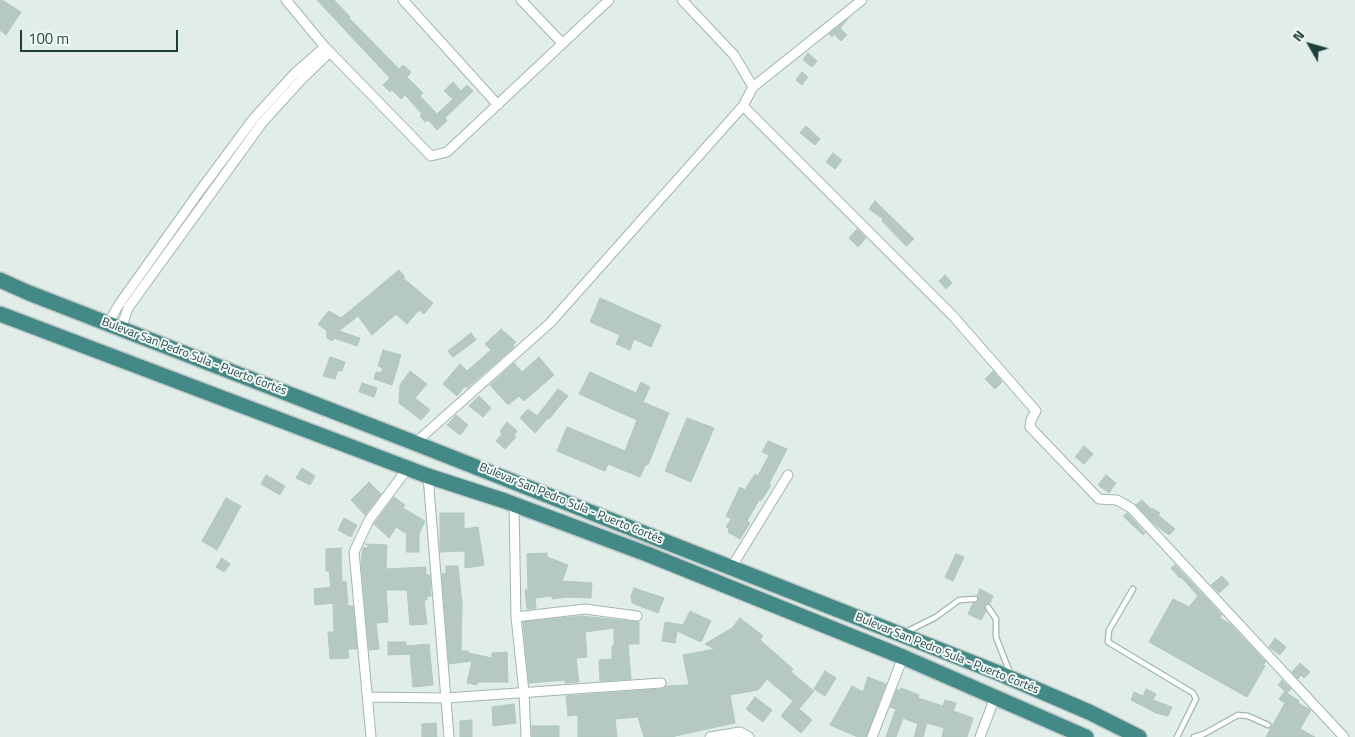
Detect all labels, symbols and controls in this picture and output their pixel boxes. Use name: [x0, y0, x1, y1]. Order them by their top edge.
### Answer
scale bar: [22, 20, 180, 52]
north arrow: [1285, 20, 1335, 70]
text: N: [1287, 25, 1309, 46]
text: 100 m: [28, 27, 69, 50]
street label: Bulevar San Pedro Sula - Puerto Cortés: [100, 315, 288, 399]
street label: Bulevar San Pedro Sula - Puerto Cortés: [477, 460, 665, 548]
street label: Bulevar San Pedro Sula - Puerto Cortés: [853, 610, 1041, 698]

